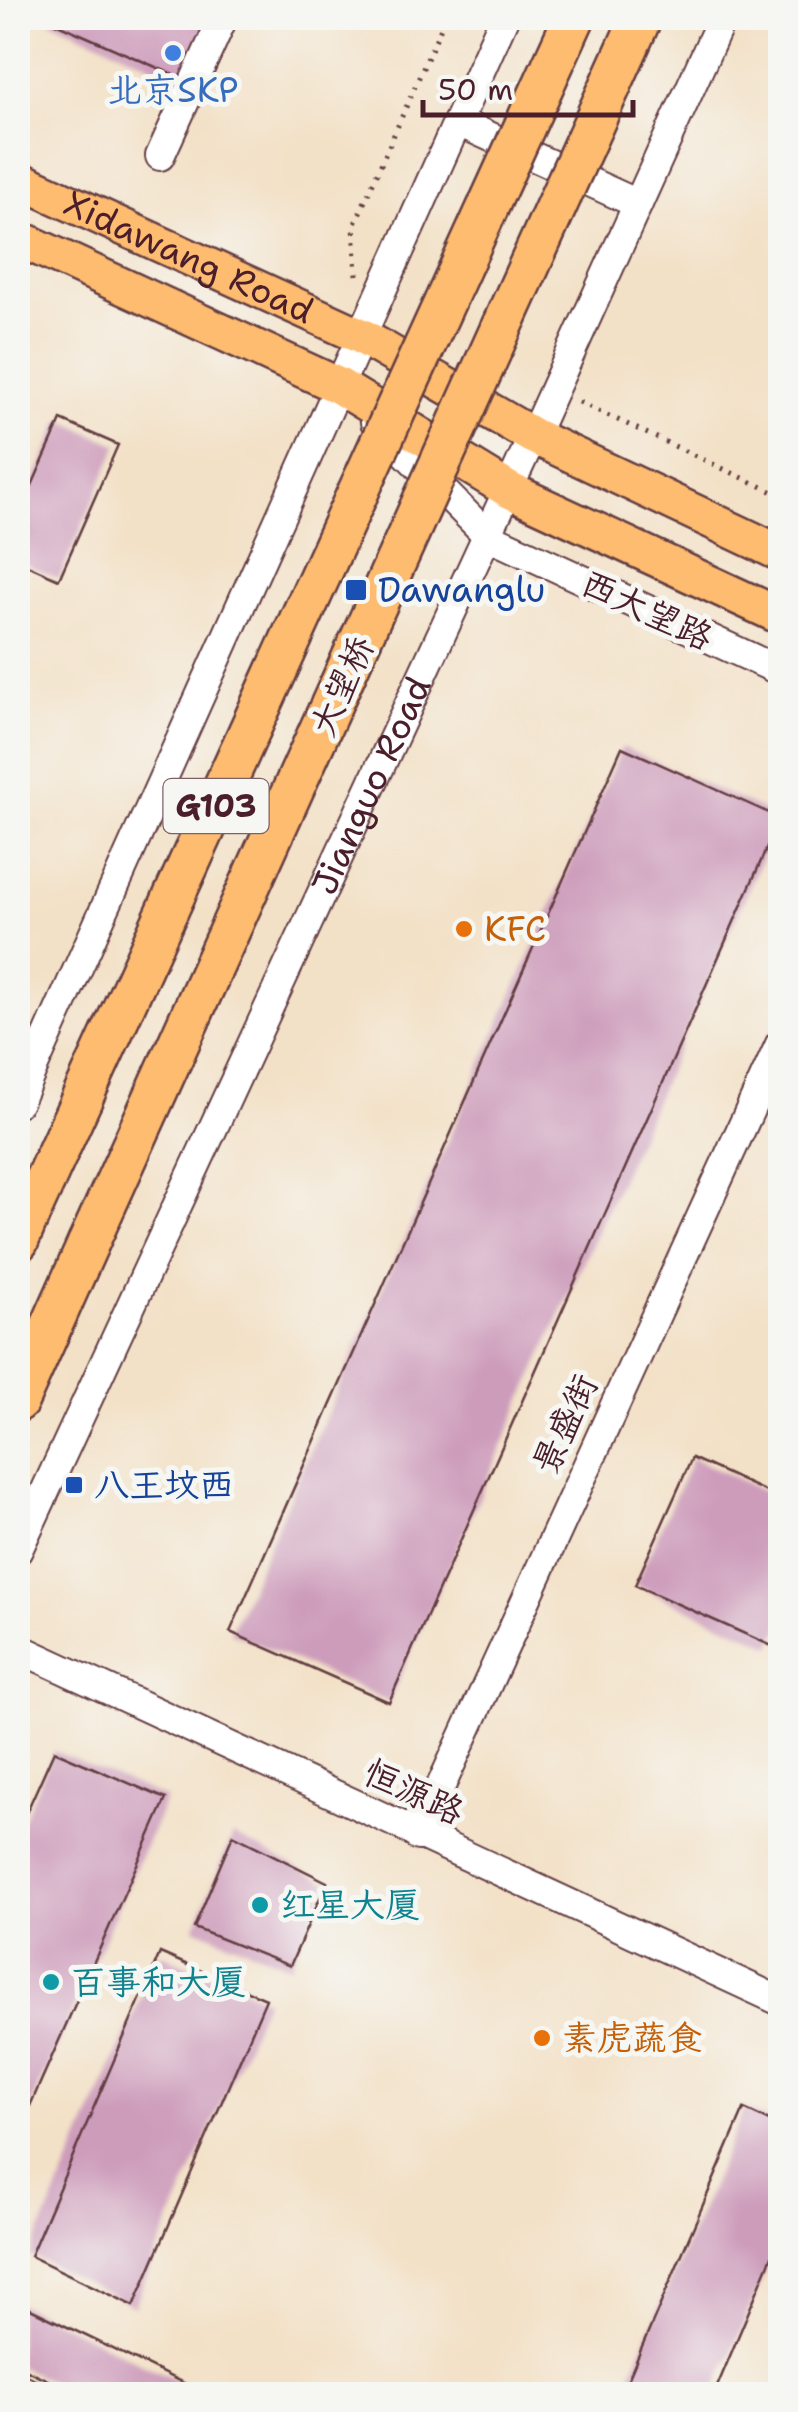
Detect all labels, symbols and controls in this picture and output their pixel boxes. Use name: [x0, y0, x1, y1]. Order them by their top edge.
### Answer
marker: 北京SKP: [162, 42, 184, 64]
scale bar: [423, 55, 633, 117]
place label: 北京SKP: [107, 66, 239, 113]
text: 50 m: [438, 69, 513, 110]
street label: Xidawang Road: [57, 179, 321, 334]
street label: 西大望路: [574, 559, 721, 660]
place label: Dawanglu: [378, 566, 545, 613]
marker: Dawanglu: [343, 577, 369, 603]
street label: 大望桥: [299, 628, 384, 743]
street label: Jianguo Road: [300, 669, 442, 902]
road number: G103: [164, 779, 268, 833]
place label: KFC: [484, 905, 546, 952]
marker: KFC: [453, 918, 475, 940]
street label: 景盛街: [521, 1366, 608, 1481]
place label: 八王坟西: [94, 1461, 234, 1508]
marker: 八王坟西: [63, 1474, 85, 1496]
street label: 恒源路: [357, 1748, 472, 1835]
place label: 红星大厦: [280, 1881, 420, 1928]
marker: 红星大厦: [249, 1894, 271, 1916]
place label: 百事和大厦: [71, 1958, 246, 2005]
marker: 百事和大厦: [40, 1971, 62, 1993]
place label: 素虎蔬食: [562, 2014, 702, 2061]
marker: 素虎蔬食: [531, 2027, 553, 2049]

